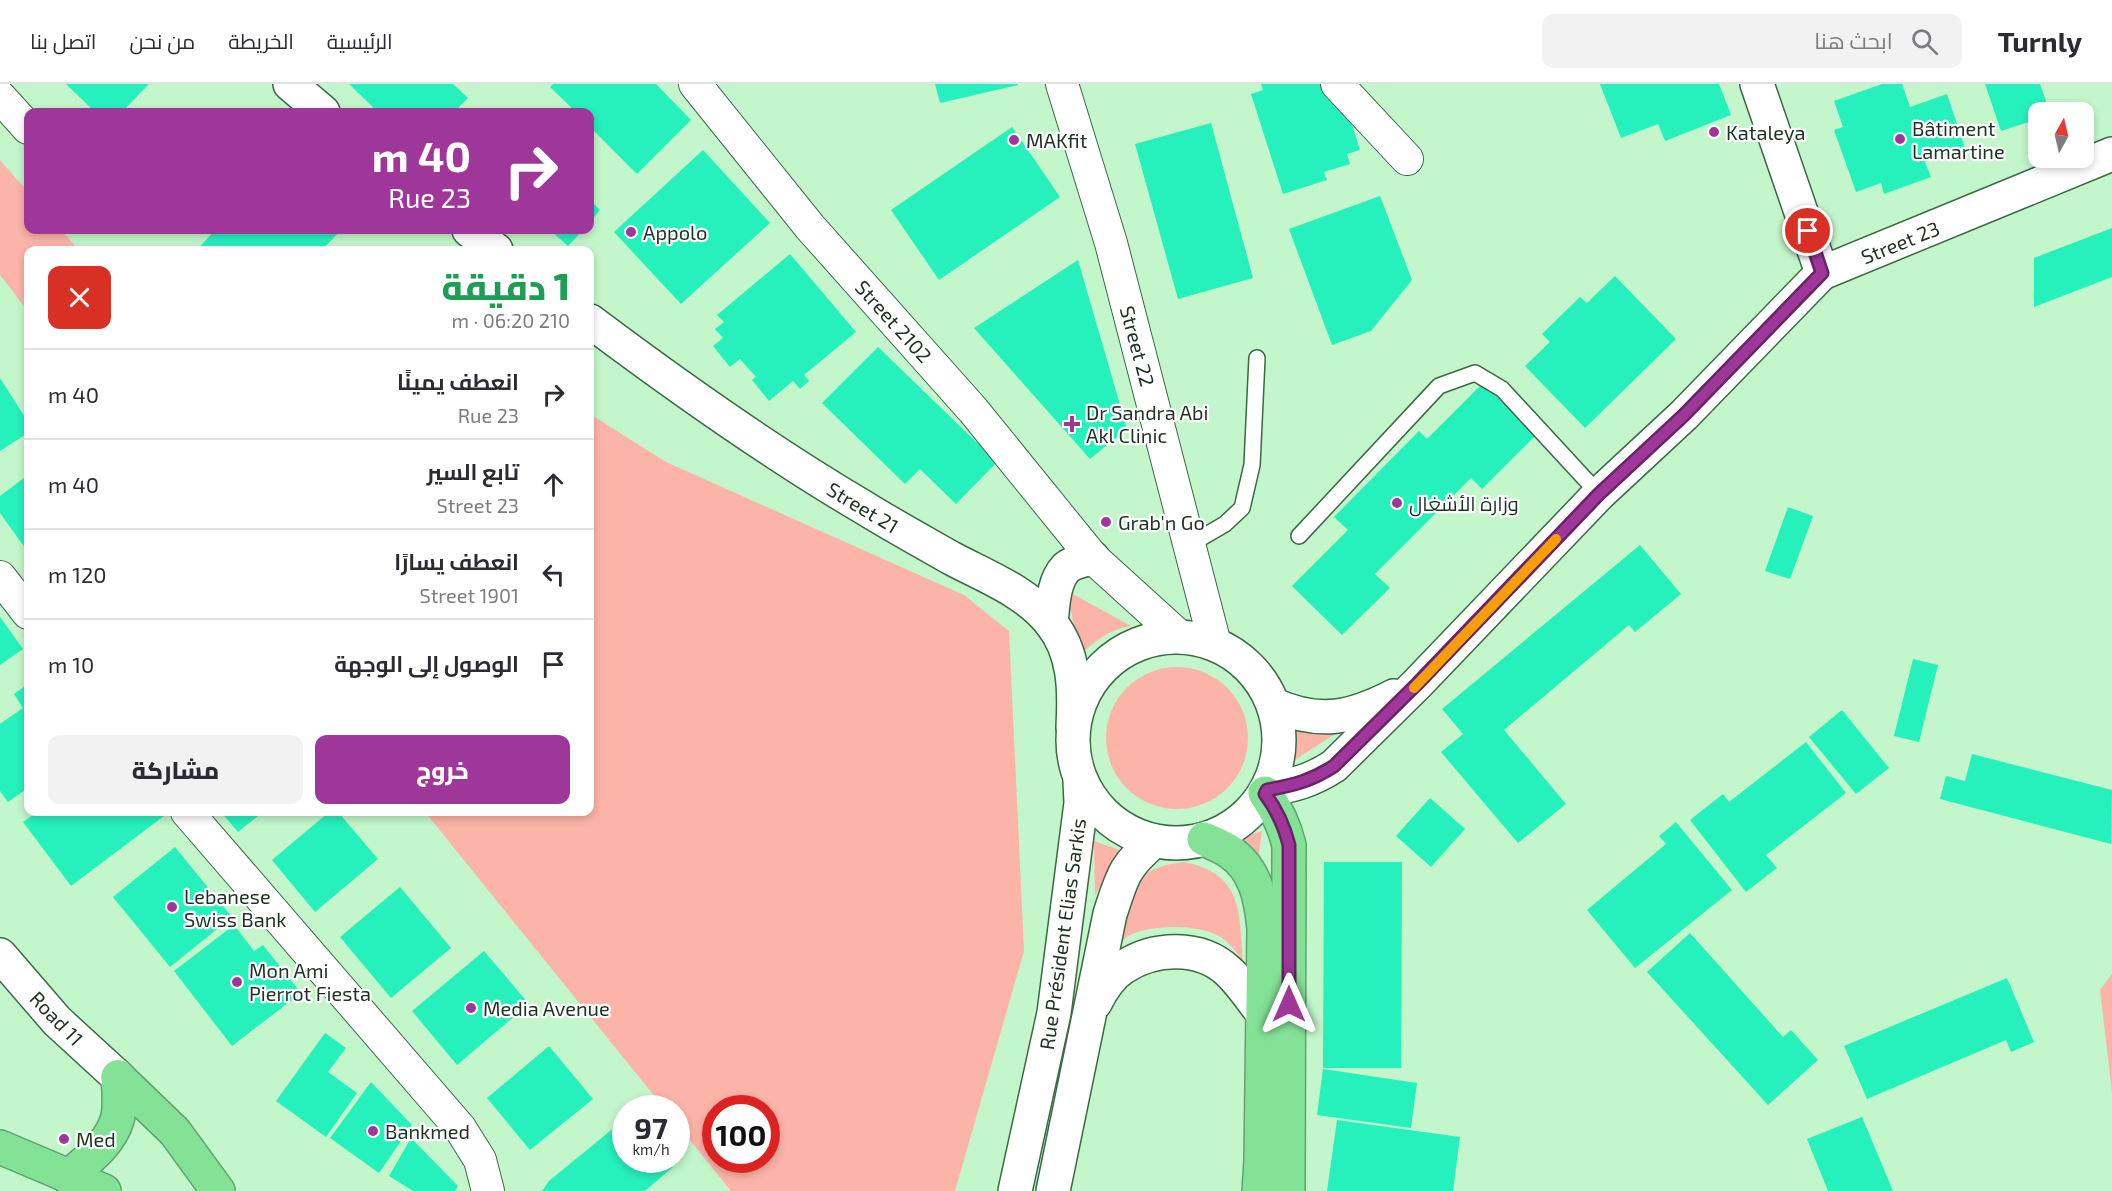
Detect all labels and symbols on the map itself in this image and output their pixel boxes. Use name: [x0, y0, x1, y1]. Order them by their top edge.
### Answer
north arrow: [2028, 102, 2094, 168]
place label: Bâtiment Lamartine: [1912, 116, 2005, 163]
place label: Kataleya: [1726, 120, 1805, 144]
marker: Kataleya: [1707, 125, 1721, 139]
place label: MAKfit: [1026, 128, 1088, 152]
marker: Bâtiment Lamartine: [1893, 132, 1907, 146]
marker: MAKfit: [1007, 133, 1021, 147]
pin: [1782, 205, 1833, 256]
street label: Street 23: [1857, 215, 1943, 269]
place label: Appolo: [643, 220, 707, 244]
marker: Appolo: [624, 225, 638, 239]
street label: Street 2102: [851, 275, 937, 367]
street label: Street 22: [1116, 303, 1160, 389]
place label: Dr Sandra Abi Akl Clinic: [1086, 400, 1208, 447]
marker: Dr Sandra Abi Akl Clinic: [1063, 415, 1081, 433]
street label: Street 21: [823, 476, 903, 538]
place label: وزارة الأشغال: [1409, 491, 1519, 517]
marker: وزارة الأشغال: [1390, 496, 1404, 510]
place label: Grab'n Go: [1118, 510, 1205, 534]
marker: Grab'n Go: [1099, 515, 1113, 529]
street label: Rue Président Elias Sarkis: [1034, 817, 1090, 1051]
place label: Lebanese Swiss Bank: [184, 884, 287, 931]
marker: Lebanese Swiss Bank: [165, 900, 179, 914]
place label: Mon Ami Pierrot Fiesta: [249, 958, 371, 1005]
position arrow: [1257, 972, 1321, 1036]
marker: Mon Ami Pierrot Fiesta: [230, 975, 244, 989]
street label: Road 11: [25, 986, 89, 1050]
place label: Media Avenue: [483, 996, 610, 1020]
marker: Media Avenue: [464, 1001, 478, 1015]
speed limit sign: 100: [702, 1095, 780, 1173]
place label: Bankmed: [385, 1119, 470, 1143]
marker: Bankmed: [366, 1124, 380, 1138]
place label: Med: [76, 1127, 116, 1151]
marker: Med: [57, 1132, 71, 1146]

